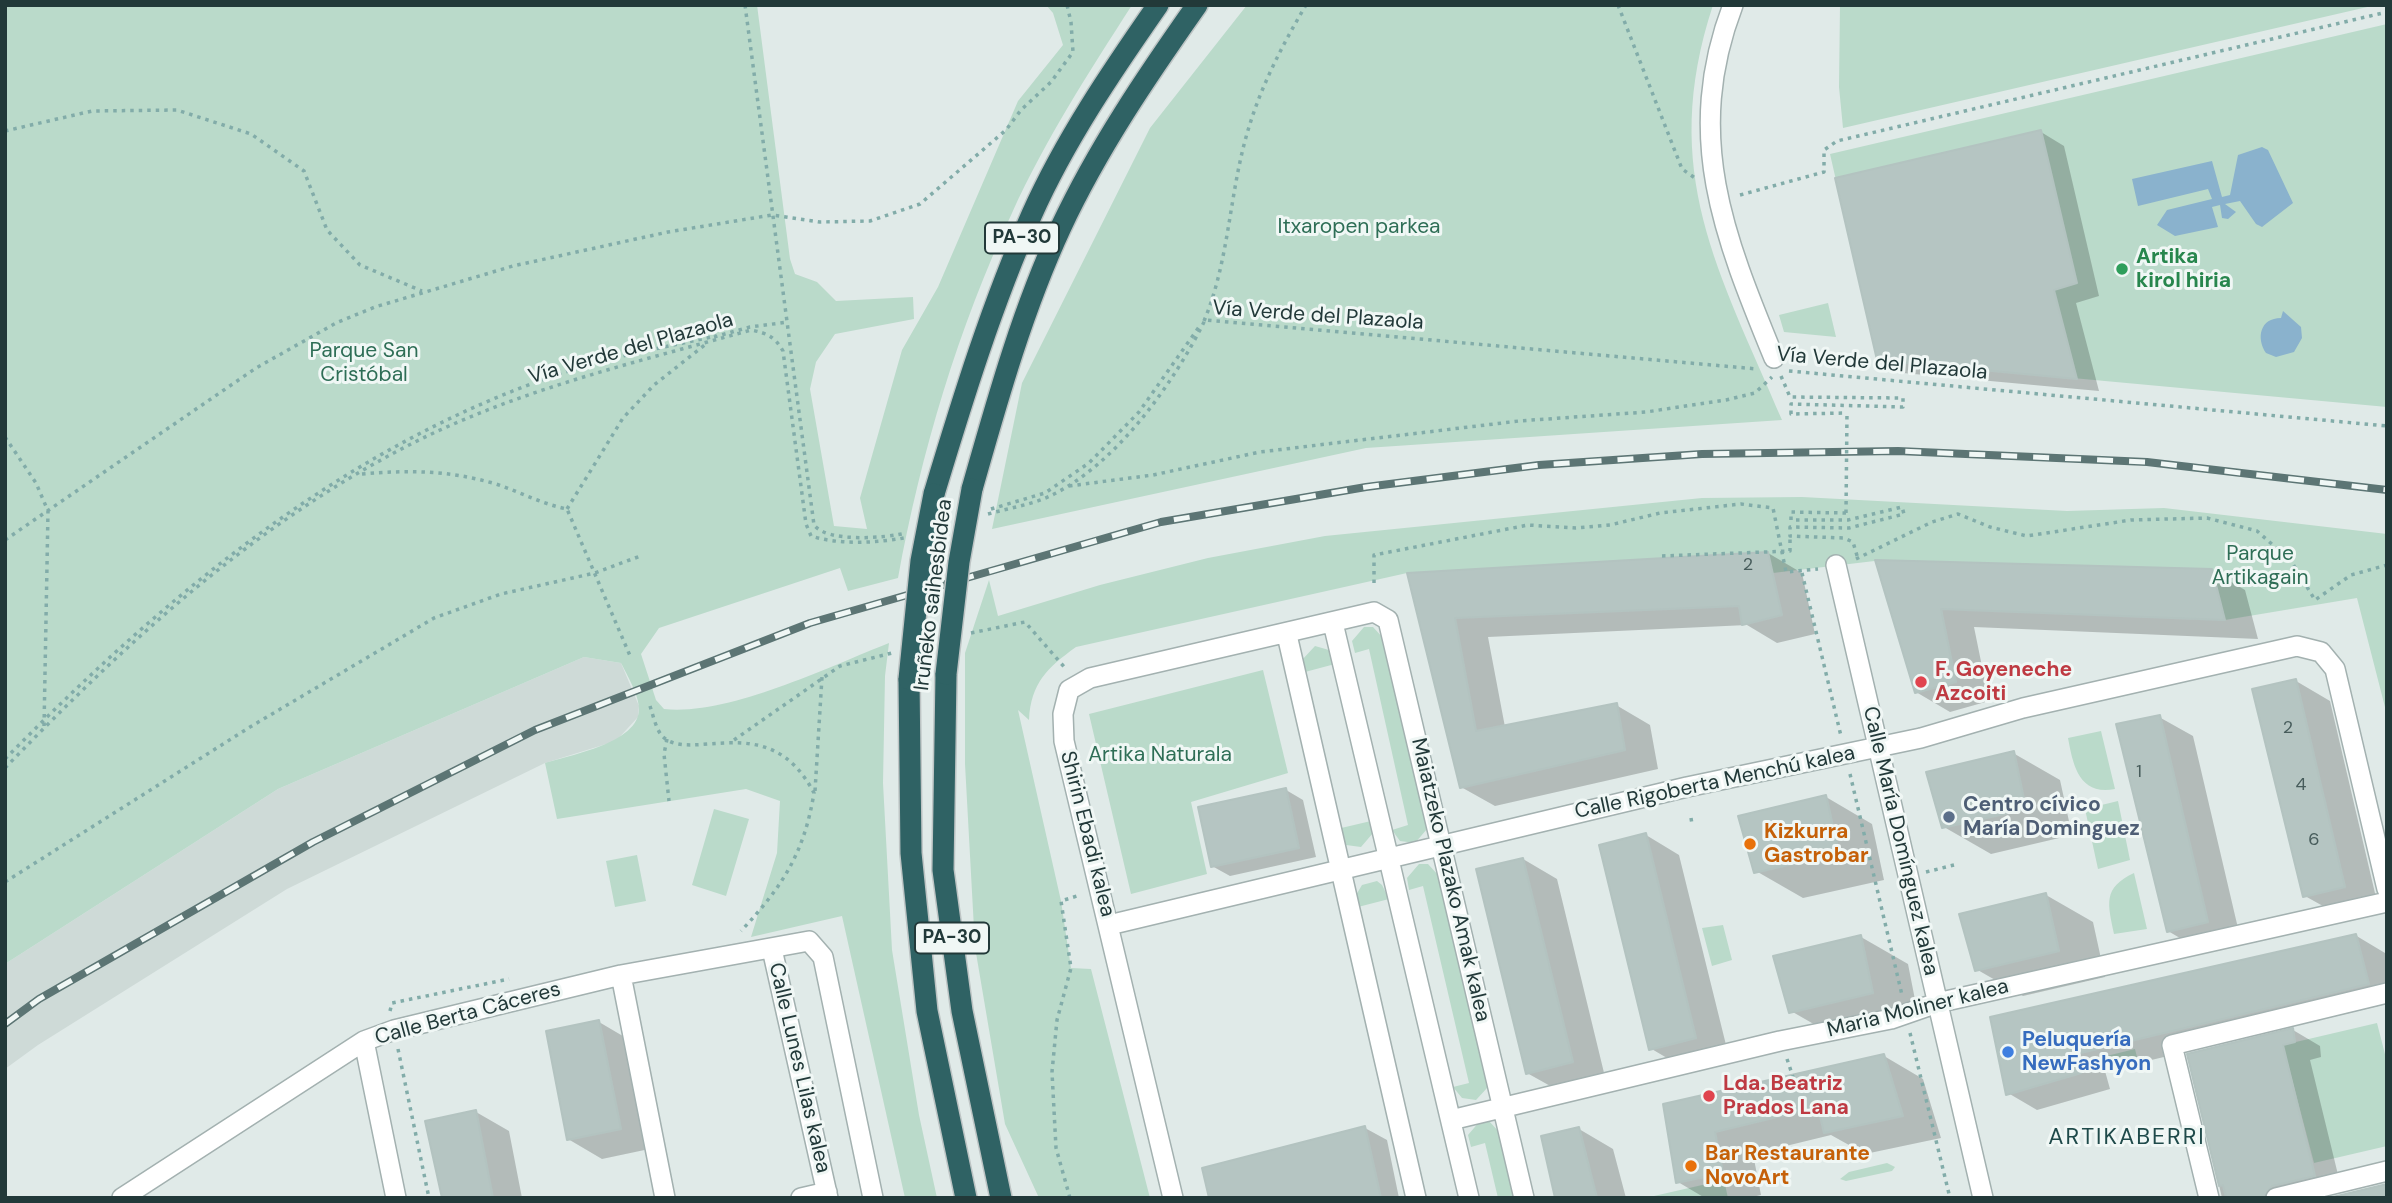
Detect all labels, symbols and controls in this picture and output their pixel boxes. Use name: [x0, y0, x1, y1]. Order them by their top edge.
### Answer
park label: Itxaropen parkea: [1278, 214, 1440, 240]
road number: PA-30: [985, 222, 1059, 254]
place label: Artika kirol hiria: [2136, 244, 2231, 294]
marker: Artika kirol hiria: [2114, 261, 2130, 277]
street label: Vía Verde del Plazaola: [1212, 296, 1424, 336]
street label: Vía Verde del Plazaola: [526, 308, 736, 390]
park label: Parque San Cristóbal: [310, 338, 418, 388]
street label: Vía Verde del Plazaola: [1775, 342, 1989, 386]
street label: Iruñeko saihesbidea: [910, 498, 958, 692]
park label: Parque Artikagain: [2211, 541, 2309, 591]
house number: 2: [1743, 554, 1753, 576]
place label: F. Goyeneche Azcoiti: [1935, 657, 2072, 707]
marker: F. Goyeneche Azcoiti: [1913, 674, 1929, 690]
street label: Calle María Domínguez kalea: [1857, 704, 1943, 978]
house number: 2: [2283, 717, 2293, 739]
street label: Maiatzeko Plazako Amak kalea: [1405, 736, 1495, 1024]
street label: Calle Rigoberta Menchú kalea: [1572, 741, 1858, 825]
park label: Artika Naturala: [1088, 742, 1232, 768]
street label: Shirin Ebadi kalea: [1054, 749, 1120, 919]
house number: 1: [2136, 761, 2142, 783]
house number: 4: [2296, 774, 2306, 796]
place label: Centro cívico María Dominguez: [1963, 792, 2140, 842]
marker: Centro cívico María Dominguez: [1941, 809, 1957, 825]
place label: Kizkurra Gastrobar: [1764, 819, 1868, 869]
house number: 6: [2308, 829, 2320, 851]
marker: Kizkurra Gastrobar: [1742, 836, 1758, 852]
road number: PA-30: [915, 922, 989, 954]
street label: Calle Lunes Lilas kalea: [763, 960, 835, 1176]
street label: Maria Moliner kalea: [1825, 974, 2011, 1044]
street label: Calle Berta Cáceres: [372, 977, 564, 1051]
place label: Peluquería NewFashyon: [2022, 1027, 2151, 1077]
marker: Peluquería NewFashyon: [2000, 1044, 2016, 1060]
place label: Lda. Beatriz Prados Lana: [1723, 1071, 1849, 1121]
marker: Lda. Beatriz Prados Lana: [1701, 1088, 1717, 1104]
district label: ARTIKABERRI: [2050, 1124, 2204, 1152]
place label: Bar Restaurante NovoArt: [1705, 1141, 1870, 1191]
marker: Bar Restaurante NovoArt: [1683, 1158, 1699, 1174]

